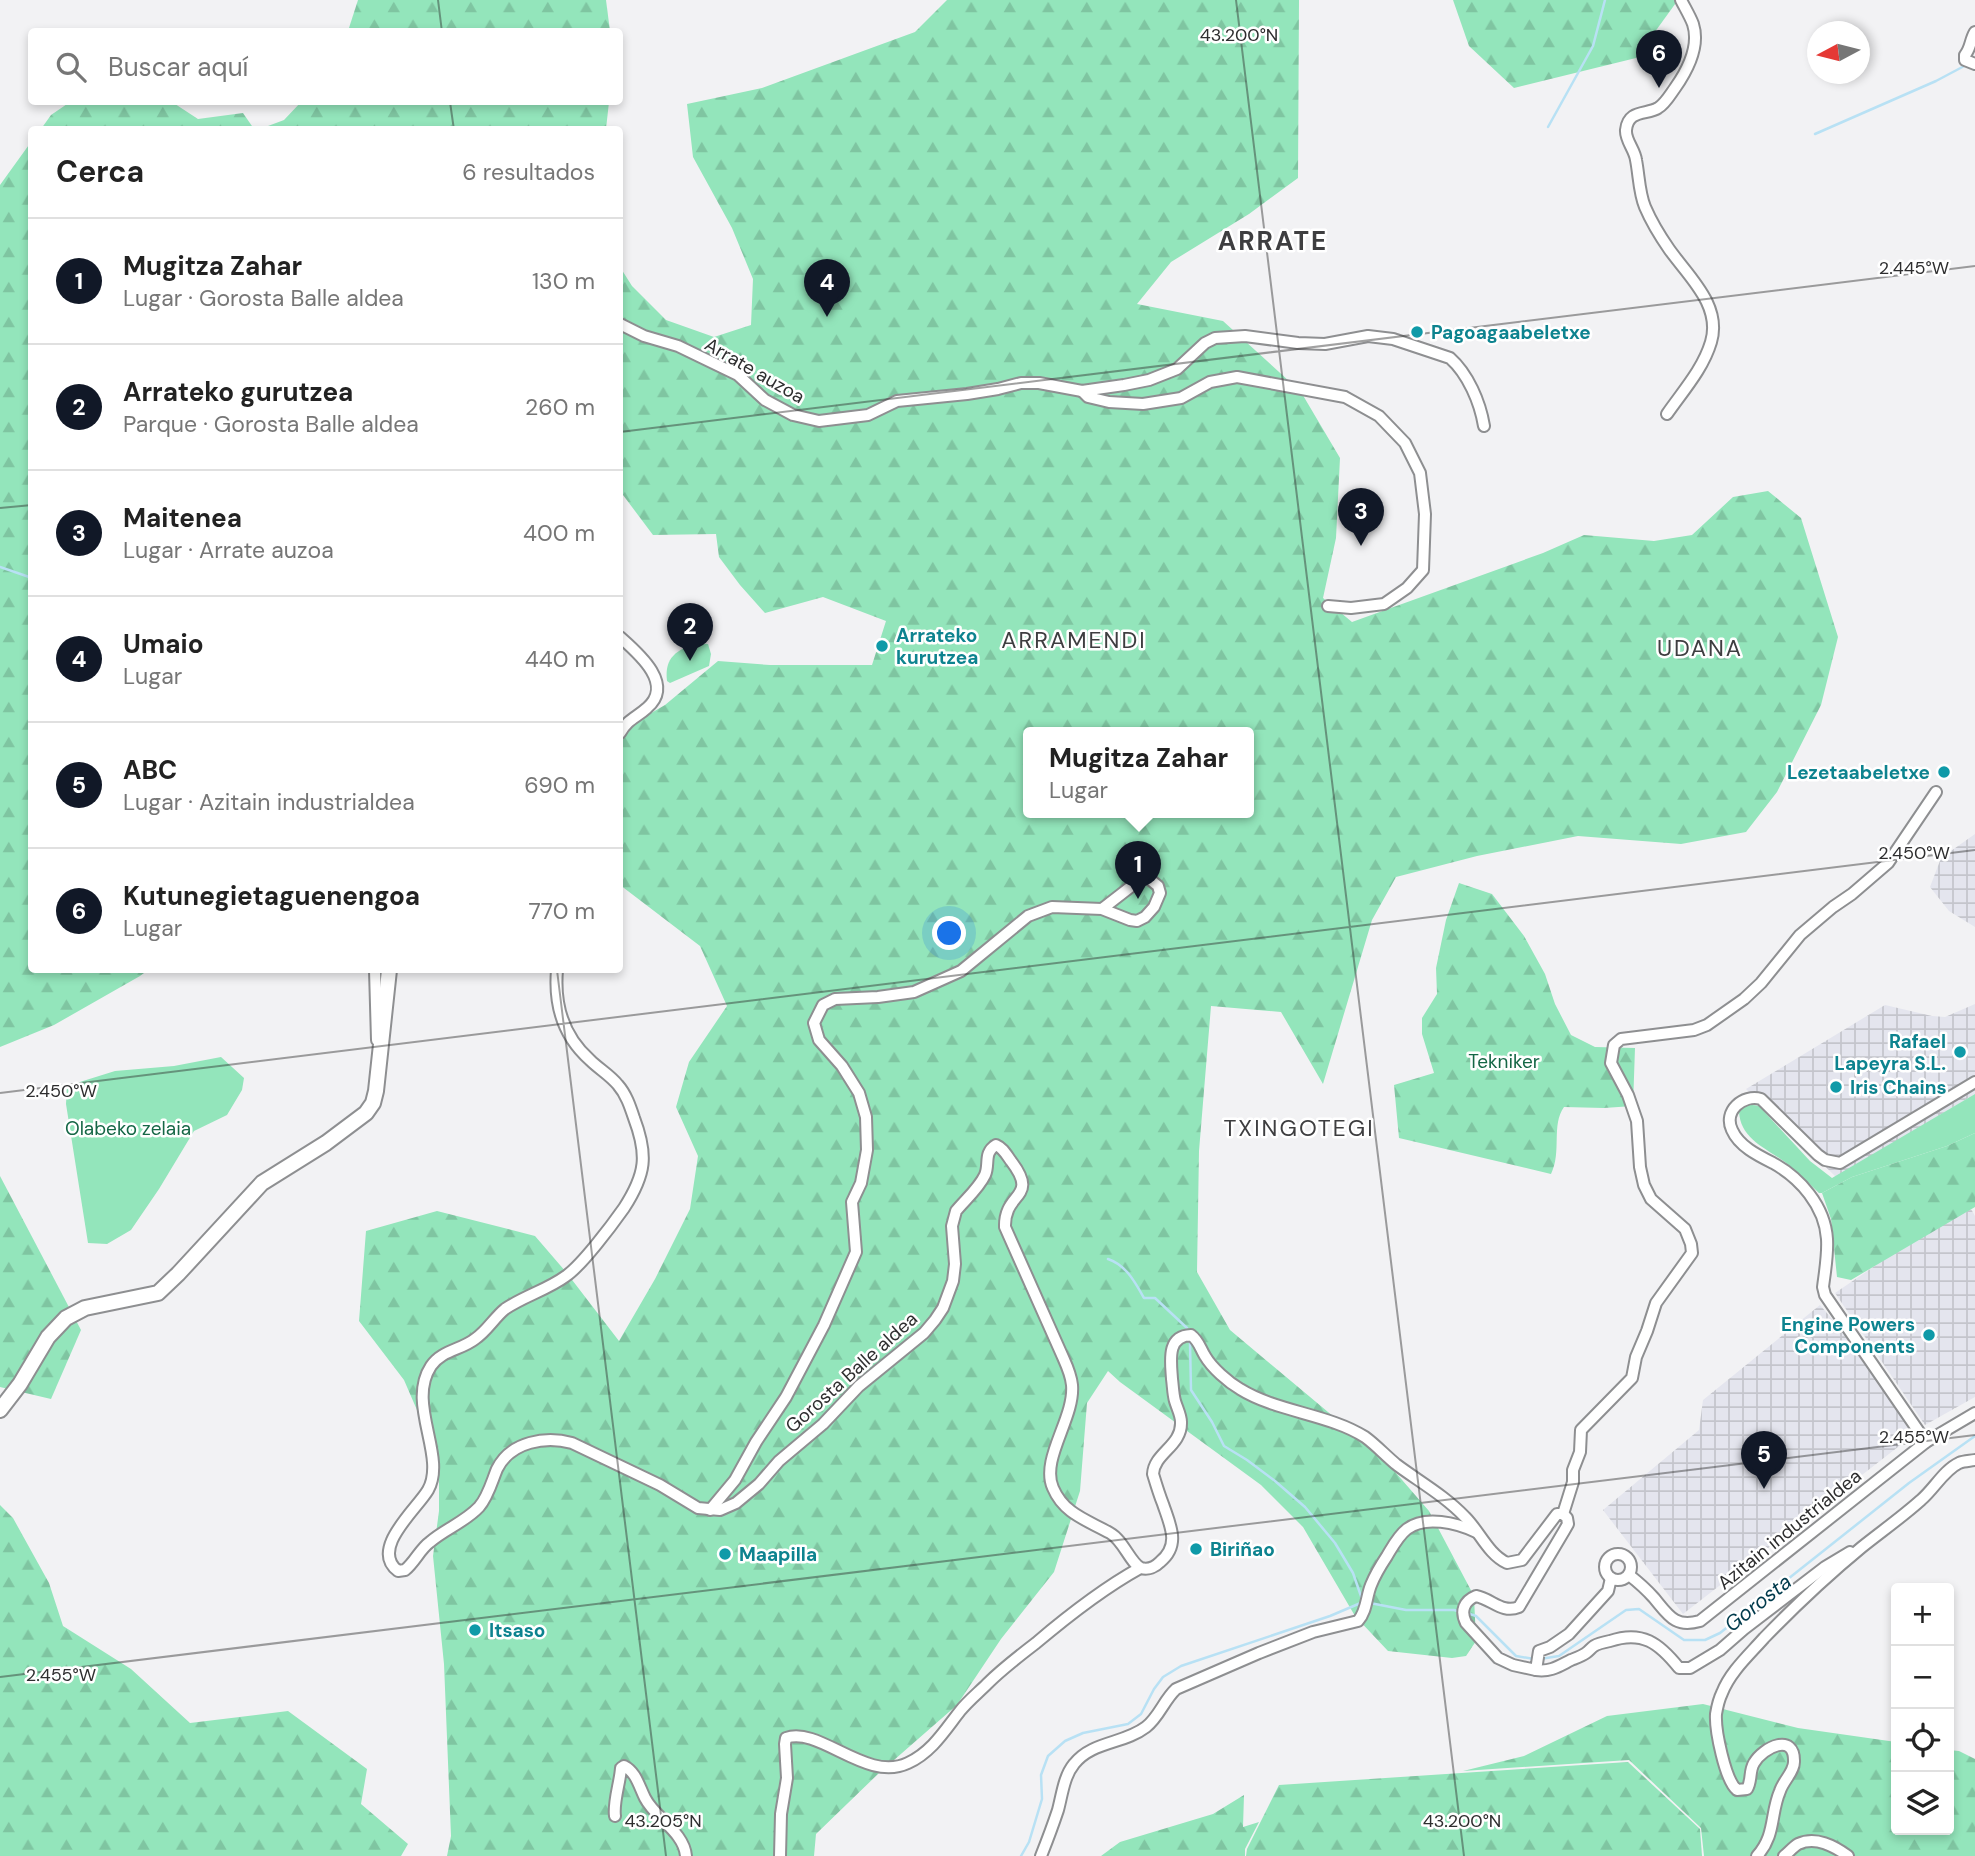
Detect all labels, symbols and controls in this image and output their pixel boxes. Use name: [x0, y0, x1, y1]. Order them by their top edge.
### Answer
north arrow: [1807, 21, 1870, 84]
text: 43.200°N: [1200, 23, 1278, 47]
search box: [28, 28, 623, 105]
pin: 6: [1636, 30, 1682, 88]
icon: search: [52, 48, 90, 86]
text: Buscar aquí: [108, 50, 248, 84]
text: Cerca: [56, 152, 144, 191]
text: 6 resultados: [462, 157, 595, 187]
district label: ARRATE: [1218, 224, 1328, 258]
text: Mugitza Zahar: [123, 249, 302, 283]
text: 2.445°W: [1879, 256, 1949, 280]
pin: 4: [804, 259, 850, 317]
text: 1: [75, 266, 83, 296]
text: 130 m: [532, 266, 595, 296]
text: Lugar · Gorosta Balle aldea: [123, 283, 404, 313]
place label: Pagoagaabeletxe: [1431, 320, 1591, 345]
marker: Pagoagaabeletxe: [1409, 324, 1425, 340]
street label: Arrate auzoa: [700, 332, 809, 409]
text: Arrateko gurutzea: [123, 375, 353, 409]
text: 2: [72, 392, 86, 422]
text: 260 m: [525, 392, 595, 422]
text: Parque · Gorosta Balle aldea: [123, 409, 419, 439]
pin: 3: [1338, 488, 1384, 546]
text: Maitenea: [123, 501, 242, 535]
text: 3: [72, 518, 86, 548]
text: 400 m: [523, 518, 595, 548]
text: Lugar · Arrate auzoa: [123, 535, 334, 565]
pin: 2: [667, 603, 713, 661]
place label: Arrateko kurutzea: [896, 623, 978, 670]
district label: ARRAMENDI: [1001, 625, 1147, 655]
text: Umaio: [123, 627, 204, 661]
district label: UDANA: [1657, 633, 1743, 663]
marker: Arrateko kurutzea: [874, 638, 890, 654]
text: 4: [72, 644, 86, 674]
text: 440 m: [525, 644, 595, 674]
text: Lugar: [123, 661, 182, 691]
popup: [1023, 727, 1254, 818]
text: Mugitza Zahar: [1049, 741, 1228, 775]
text: ABC: [123, 753, 177, 787]
place label: Lezetaabeletxe: [1787, 760, 1930, 785]
marker: Lezetaabeletxe: [1936, 764, 1952, 780]
text: 5: [72, 770, 86, 800]
text: 690 m: [524, 770, 595, 800]
text: Lugar: [1049, 775, 1108, 805]
text: Lugar · Azitain industrialdea: [123, 787, 415, 817]
pin: 1: [1115, 841, 1161, 899]
text: 2.450°W: [1878, 841, 1950, 865]
text: Kutunegietaguenengoa: [123, 879, 420, 913]
text: 6: [72, 896, 86, 926]
text: 770 m: [528, 896, 595, 926]
text: Lugar: [123, 913, 182, 943]
your location: [932, 916, 966, 950]
place label: Rafael Lapeyra S.L.: [1834, 1029, 1946, 1076]
marker: Rafael Lapeyra S.L.: [1952, 1044, 1968, 1060]
park label: Tekniker: [1468, 1049, 1540, 1074]
place label: Iris Chains: [1850, 1075, 1947, 1100]
text: 2.450°W: [25, 1079, 97, 1103]
marker: Iris Chains: [1828, 1079, 1844, 1095]
district label: TXINGOTEGI: [1223, 1113, 1375, 1143]
park label: Olabeko zelaia: [65, 1116, 191, 1141]
street label: Gorosta Balle aldea: [780, 1306, 923, 1438]
place label: Engine Powers Components: [1781, 1312, 1915, 1359]
marker: Engine Powers Components: [1921, 1327, 1937, 1343]
text: 2.455°W: [1879, 1425, 1949, 1449]
pin: 5: [1741, 1431, 1787, 1489]
street label: Azitain industrialdea: [1712, 1464, 1866, 1595]
place label: Biriñao: [1210, 1537, 1275, 1562]
marker: Biriñao: [1188, 1541, 1204, 1557]
place label: Maapilla: [739, 1542, 817, 1567]
marker: Maapilla: [717, 1546, 733, 1562]
water label: Gorosta: [1719, 1568, 1797, 1638]
map controls: [1891, 1583, 1954, 1835]
button: +: [1891, 1583, 1954, 1646]
place label: Itsaso: [489, 1618, 545, 1643]
marker: Itsaso: [467, 1622, 483, 1638]
button: −: [1891, 1646, 1954, 1709]
text: 2.455°W: [26, 1663, 96, 1687]
button: locate: [1891, 1709, 1954, 1772]
button: layers: [1891, 1772, 1954, 1835]
text: 43.205°N: [624, 1809, 702, 1833]
text: 43.200°N: [1423, 1809, 1501, 1833]

